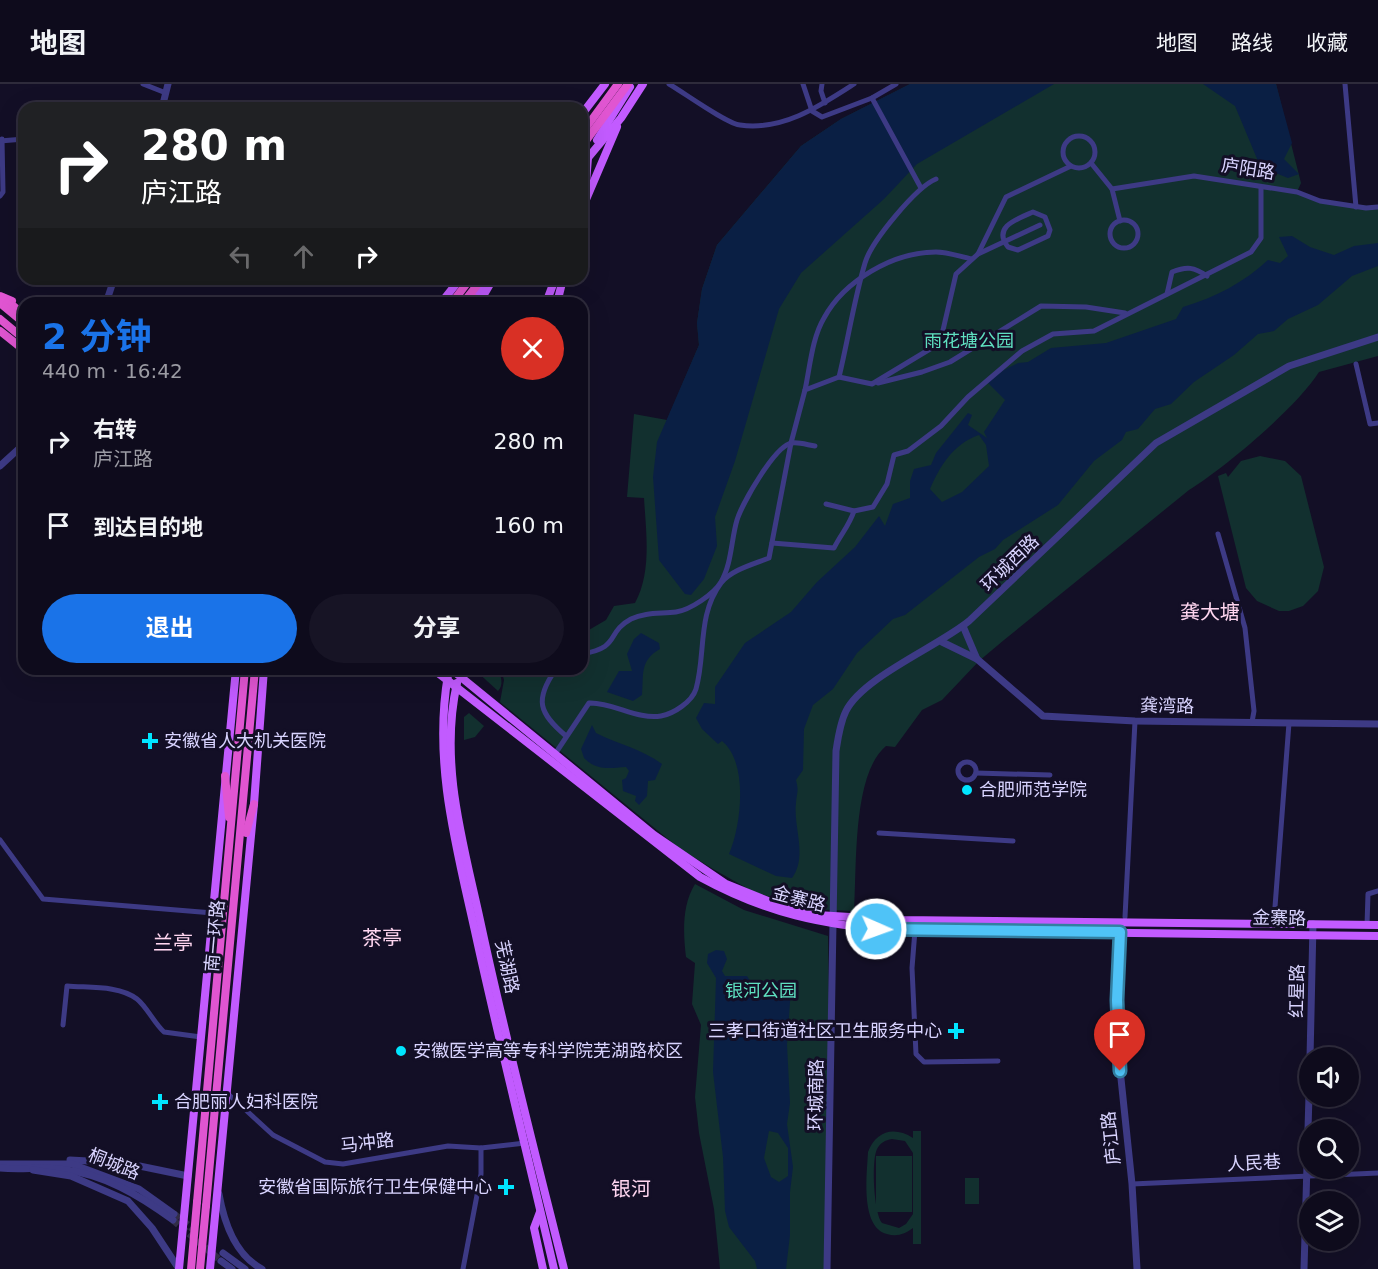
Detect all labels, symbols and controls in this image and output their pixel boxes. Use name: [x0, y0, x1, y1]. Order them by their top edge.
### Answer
text: 地图: [30, 27, 86, 60]
text: 地图: [1156, 31, 1198, 55]
text: 路线: [1231, 31, 1273, 55]
text: 收藏: [1306, 31, 1348, 55]
text: 280 m: [141, 121, 287, 170]
icon: right: [42, 126, 120, 204]
street label: 庐阳路: [1220, 154, 1276, 183]
text: 庐江路: [141, 177, 222, 208]
icon: left: [224, 240, 257, 273]
icon: ahead: [287, 240, 320, 273]
icon: right: [350, 240, 383, 273]
text: 2 分钟: [42, 316, 152, 357]
button: close: [501, 317, 564, 380]
park label: 雨花塘公园: [924, 330, 1014, 351]
text: 440 m · 16:42: [42, 359, 183, 383]
text: 右转: [93, 417, 137, 442]
icon: right: [42, 425, 75, 458]
text: 280 m: [494, 429, 564, 454]
text: 庐江路: [93, 447, 153, 471]
icon: arrive: [42, 509, 75, 542]
text: 160 m: [494, 513, 564, 538]
text: 到达目的地: [93, 515, 203, 540]
street label: 环城西路: [976, 530, 1043, 595]
button: 退出: [42, 594, 297, 663]
button: 分享: [309, 594, 564, 663]
district label: 龚大塘: [1180, 600, 1240, 624]
street label: 龚湾路: [1140, 695, 1194, 716]
place label: 安徽省人大机关医院: [164, 730, 326, 751]
marker: 安徽省人大机关医院: [141, 732, 159, 750]
place label: 合肥师范学院: [979, 779, 1087, 800]
marker: 合肥师范学院: [960, 783, 974, 797]
street label: 金寨路: [770, 881, 828, 916]
position arrow: [844, 897, 908, 961]
street label: 南一环路: [201, 899, 228, 973]
street label: 金寨路: [1252, 907, 1306, 928]
district label: 茶亭: [362, 926, 402, 950]
district label: 兰亭: [153, 931, 193, 955]
street label: 芜湖路: [492, 938, 523, 995]
street label: 红星路: [1286, 964, 1307, 1018]
park label: 银河公园: [725, 980, 797, 1001]
pin: [1094, 1009, 1145, 1071]
icon: arrive: [1103, 1018, 1136, 1051]
place label: 三孝口街道社区卫生服务中心: [708, 1020, 942, 1041]
marker: 三孝口街道社区卫生服务中心: [947, 1022, 965, 1040]
place label: 安徽医学高等专科学院芜湖路校区: [413, 1040, 683, 1061]
marker: 安徽医学高等专科学院芜湖路校区: [394, 1044, 408, 1058]
map controls: [1299, 1047, 1359, 1251]
button: sound: [1299, 1047, 1359, 1107]
street label: 环城南路: [804, 1059, 827, 1131]
place label: 合肥丽人妇科医院: [174, 1091, 318, 1112]
marker: 合肥丽人妇科医院: [151, 1093, 169, 1111]
street label: 庐江路: [1097, 1110, 1124, 1166]
button: search: [1299, 1119, 1359, 1179]
street label: 马冲路: [339, 1129, 395, 1156]
street label: 桐城路: [85, 1144, 143, 1183]
street label: 人民巷: [1226, 1151, 1281, 1174]
place label: 安徽省国际旅行卫生保健中心: [258, 1176, 492, 1197]
district label: 银河: [611, 1177, 651, 1201]
marker: 安徽省国际旅行卫生保健中心: [497, 1178, 515, 1196]
button: layers: [1299, 1191, 1359, 1251]

